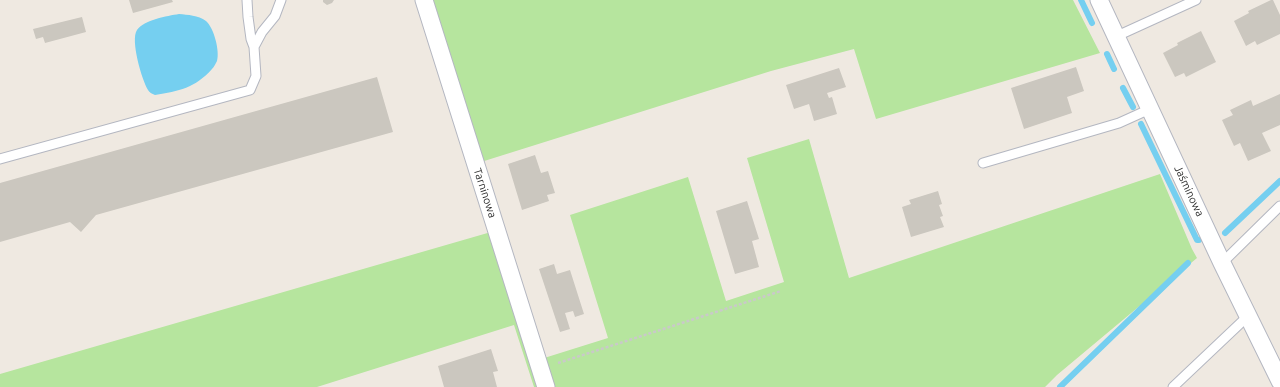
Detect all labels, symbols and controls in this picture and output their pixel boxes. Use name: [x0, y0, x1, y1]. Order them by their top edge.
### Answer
street label: Jaśminowa: [1171, 163, 1207, 219]
street label: Tarninowa: [471, 167, 499, 219]

